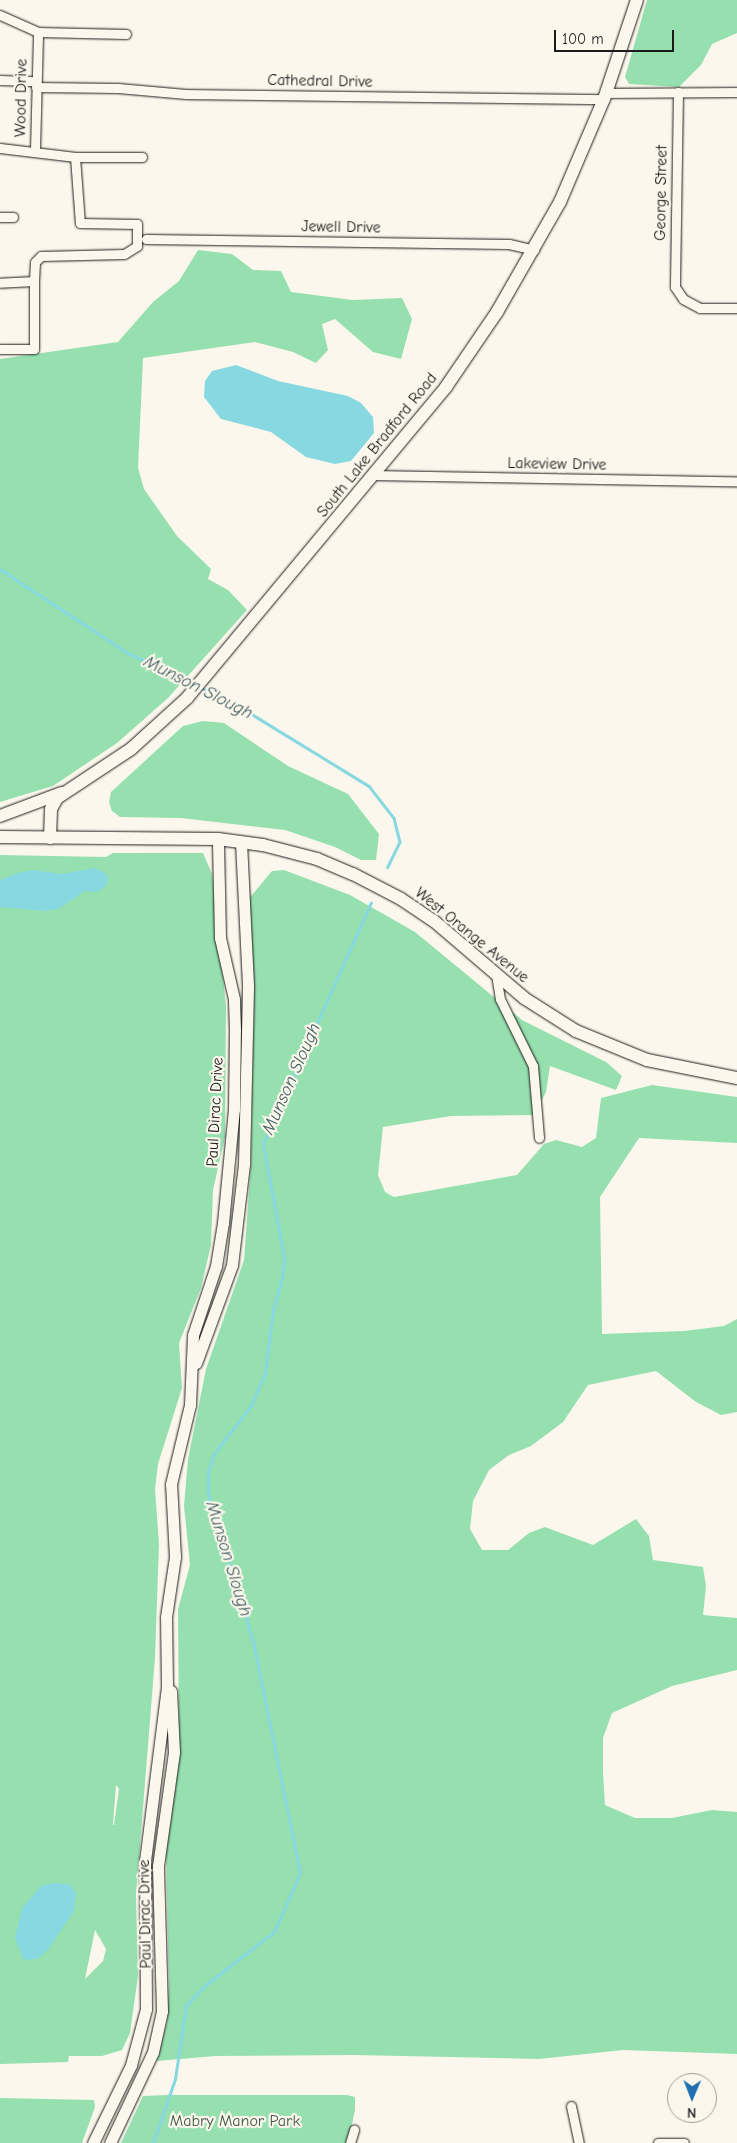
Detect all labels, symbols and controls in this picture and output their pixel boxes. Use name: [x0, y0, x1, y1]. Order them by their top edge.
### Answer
scale bar: [557, 20, 677, 52]
text: 100 m: [562, 30, 604, 48]
street label: Wood Drive: [11, 59, 31, 137]
street label: Cathedral Drive: [267, 70, 373, 92]
street label: George Street: [651, 145, 671, 241]
street label: Jewell Drive: [301, 217, 381, 237]
street label: South Lake Bradford Road: [313, 369, 441, 521]
street label: Lakeview Drive: [507, 454, 607, 474]
water label: Munson Slough: [140, 651, 256, 725]
street label: West Orange Avenue: [411, 883, 533, 987]
water label: Munson Slough: [258, 1020, 326, 1138]
street label: Paul Dirac Drive: [203, 1057, 227, 1167]
water label: Munson Slough: [200, 1499, 256, 1619]
street label: Paul Dirac Drive: [134, 1859, 156, 1969]
north arrow: [667, 2073, 717, 2123]
text: N: [687, 2104, 696, 2121]
park label: Mabry Manor Park: [170, 2111, 300, 2131]

